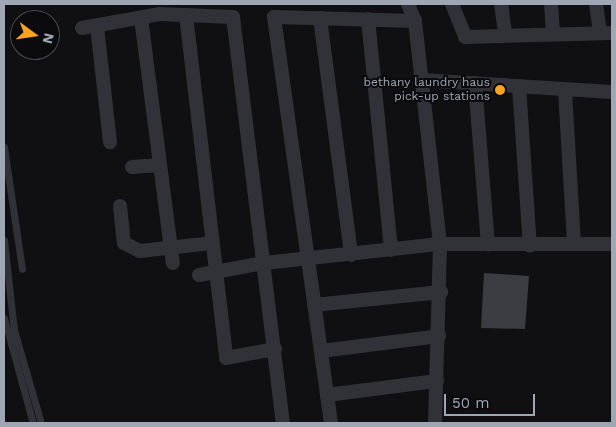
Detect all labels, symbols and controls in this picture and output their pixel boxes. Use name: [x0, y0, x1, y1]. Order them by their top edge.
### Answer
north arrow: [10, 10, 60, 60]
text: N: [40, 31, 58, 45]
place label: bethany laundry haus pick-up stations: [363, 76, 490, 104]
marker: bethany laundry haus pick-up stations: [494, 84, 506, 96]
scale bar: [446, 384, 537, 416]
text: 50 m: [452, 394, 489, 412]

